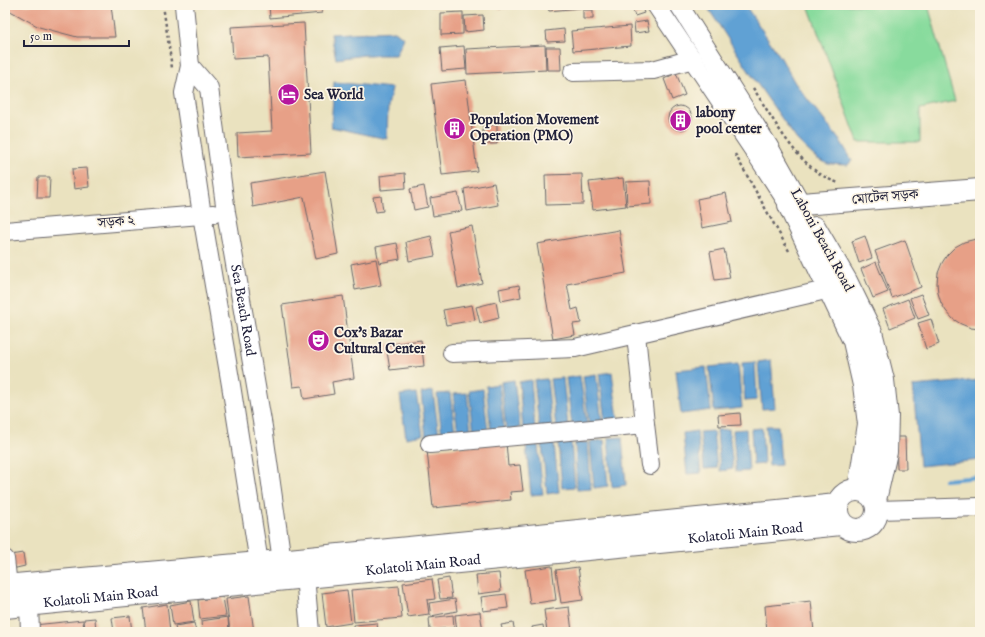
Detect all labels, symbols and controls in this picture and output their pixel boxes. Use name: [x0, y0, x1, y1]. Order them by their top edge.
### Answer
scale bar: [24, 22, 129, 48]
text: 50 m: [30, 29, 52, 44]
hotel icon: Sea World: [276, 82, 302, 108]
place label: Sea World: [304, 86, 364, 104]
place label: labony pool center: [695, 104, 763, 138]
building icon: labony pool center: [667, 108, 693, 134]
place label: Population Movement Operation (PMO): [470, 111, 599, 145]
building icon: Population Movement Operation (PMO): [441, 115, 467, 141]
street label: Laboni Beach Road: [786, 185, 858, 295]
street label: মোটেল সড়ক: [851, 185, 920, 209]
street label: সড়ক ২: [96, 211, 136, 233]
street label: Sea Beach Road: [226, 263, 260, 358]
place label: Cox's Bazar Cultural Center: [334, 324, 426, 358]
theatre icon: Cox's Bazar Cultural Center: [305, 328, 331, 354]
street label: Kolatoli Main Road: [687, 519, 804, 548]
street label: Kolatoli Main Road: [365, 551, 482, 580]
street label: Kolatoli Main Road: [42, 583, 159, 612]

